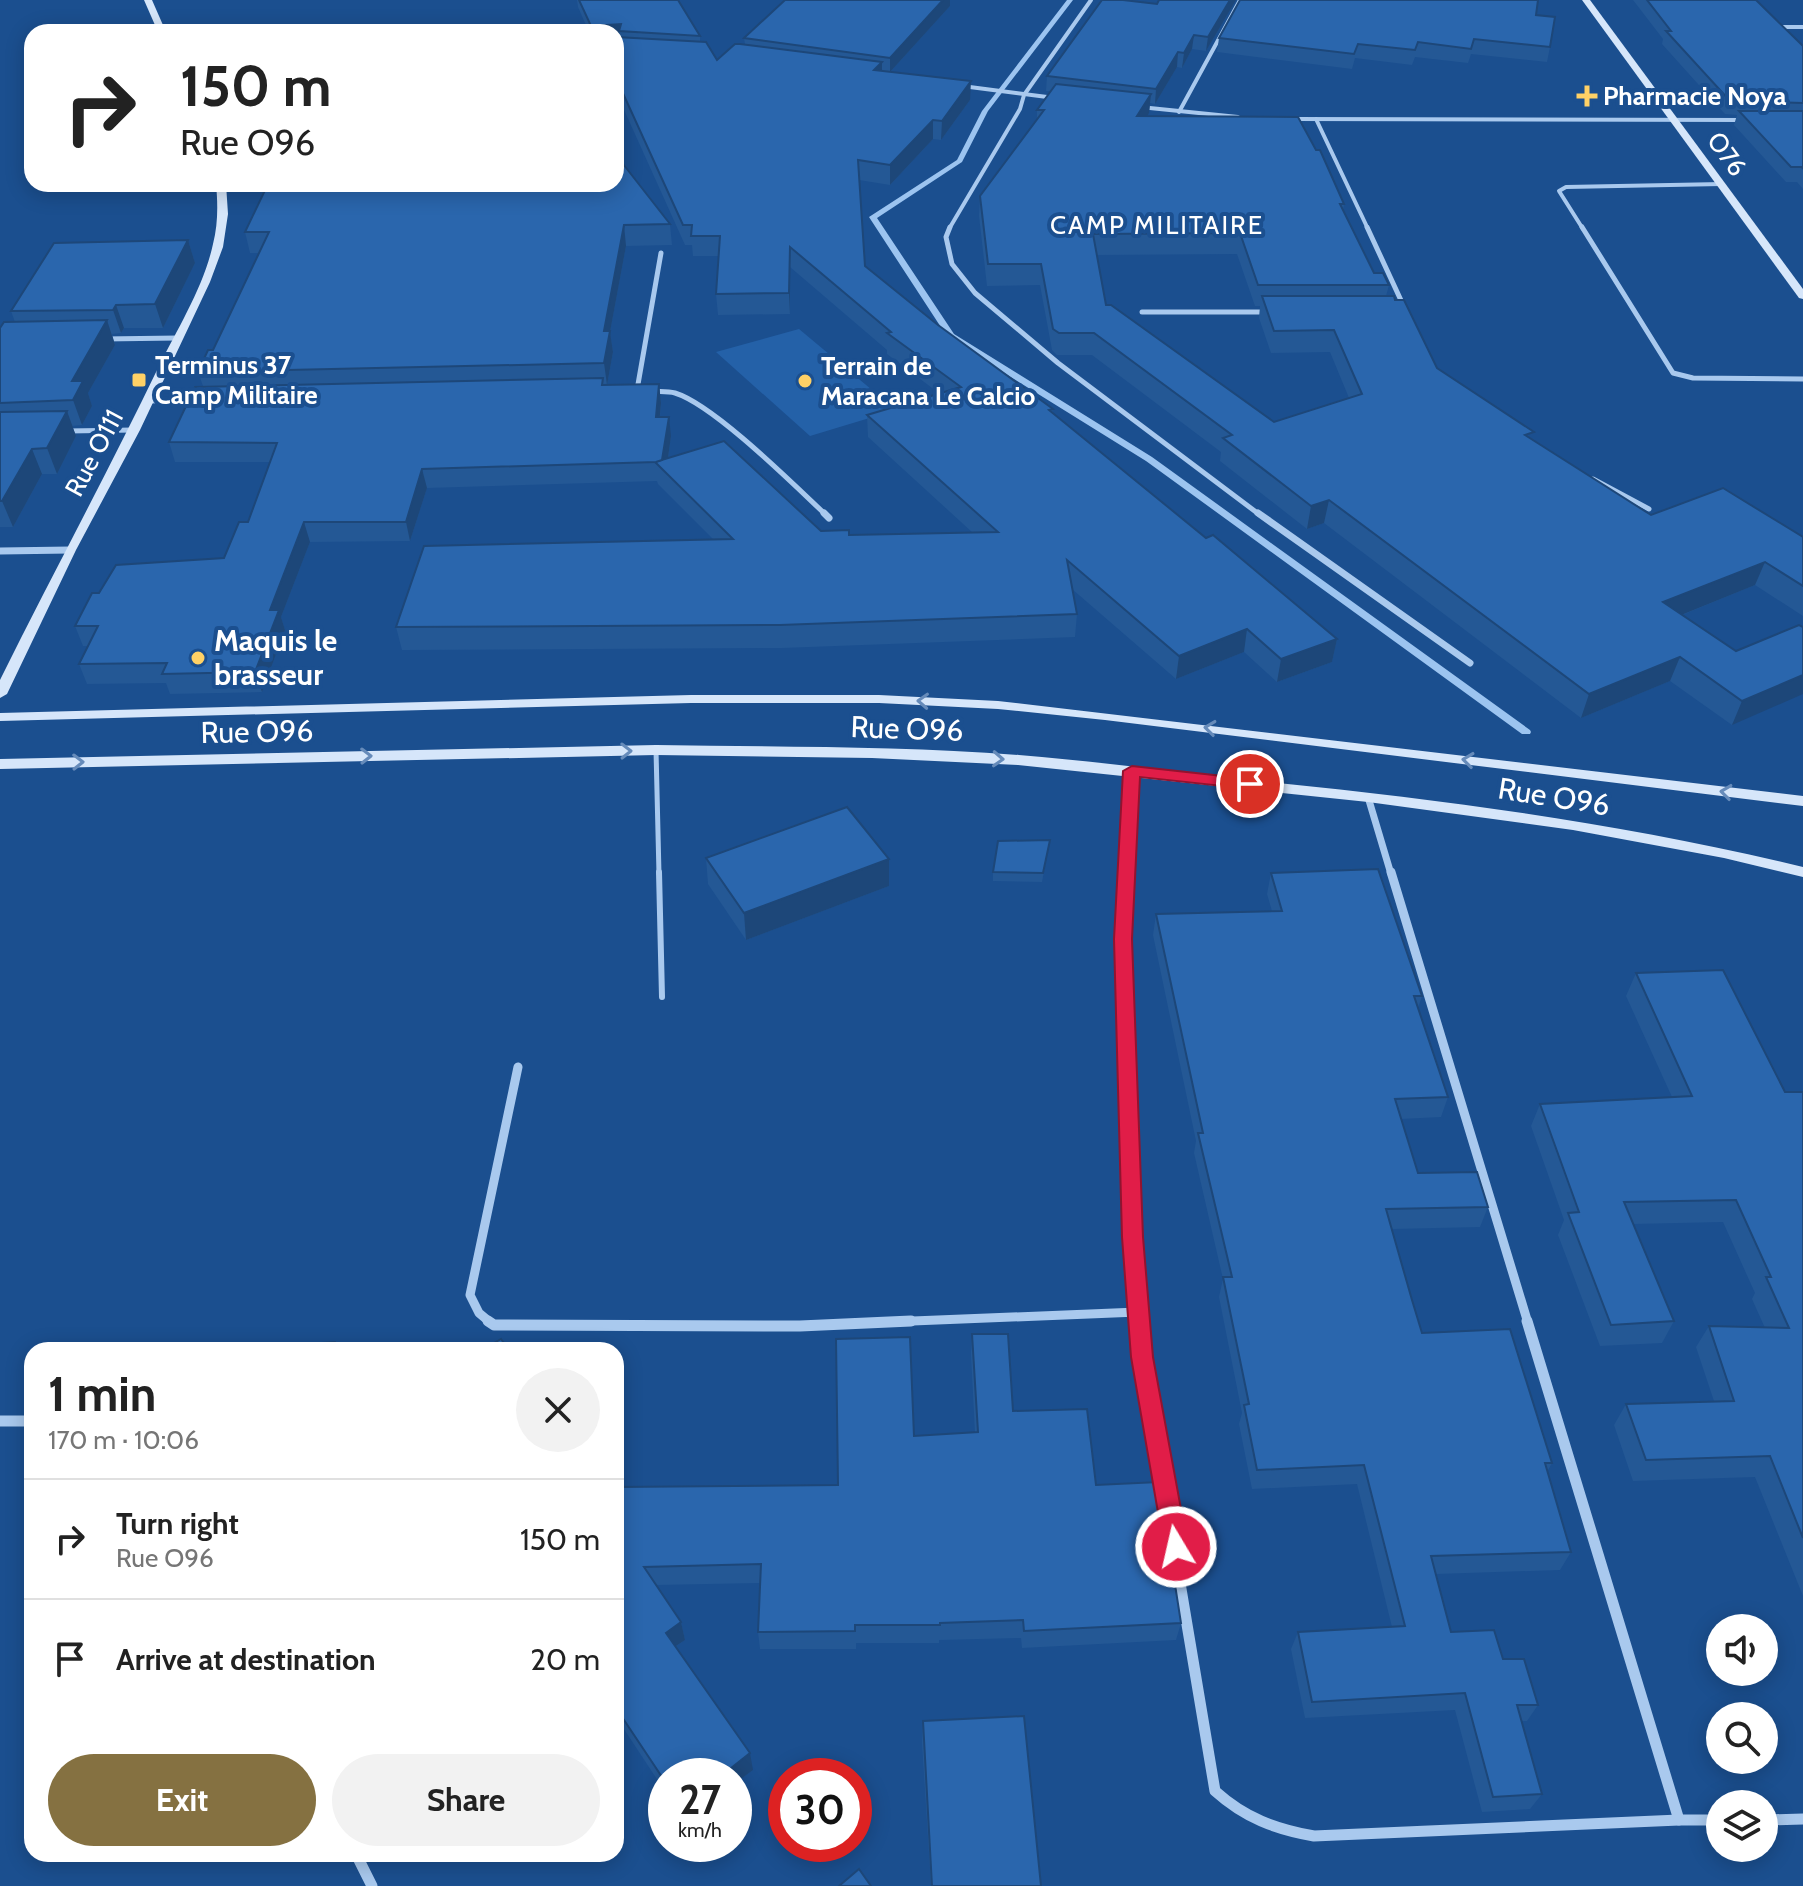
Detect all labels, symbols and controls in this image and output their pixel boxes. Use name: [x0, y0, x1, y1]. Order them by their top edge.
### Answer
text: 150 m: [180, 52, 332, 120]
icon: right: [48, 56, 152, 160]
place label: Pharmacie Noya: [1603, 80, 1786, 112]
marker: Pharmacie Noya: [1578, 87, 1596, 105]
text: Rue O96: [180, 120, 315, 164]
street label: O76: [1700, 126, 1754, 182]
district label: CAMP MILITAIRE: [1050, 209, 1264, 241]
place label: Terminus 37 Camp Militaire: [155, 349, 318, 411]
place label: Terrain de Maracana Le Calcio: [821, 350, 1035, 412]
marker: Terminus 37 Camp Militaire: [130, 371, 148, 389]
marker: Terrain de Maracana Le Calcio: [796, 372, 814, 390]
street label: Rue O111: [58, 404, 130, 502]
place label: Maquis le brasseur: [214, 622, 337, 693]
marker: Maquis le brasseur: [189, 649, 207, 667]
one-way arrow: [916, 693, 929, 710]
street label: Rue O96: [850, 708, 964, 749]
street label: Rue O96: [200, 712, 314, 751]
one-way arrow: [1203, 720, 1216, 737]
one-way arrow: [620, 742, 633, 760]
one-way arrow: [360, 748, 373, 765]
pin: [1216, 750, 1284, 818]
one-way arrow: [992, 751, 1005, 768]
one-way arrow: [1461, 752, 1474, 769]
one-way arrow: [72, 753, 85, 771]
icon: arrive: [1228, 762, 1272, 806]
street label: Rue O96: [1496, 769, 1613, 824]
one-way arrow: [1719, 784, 1732, 801]
text: 1 min: [48, 1365, 156, 1423]
button: close: [516, 1368, 600, 1452]
text: 170 m · 10:06: [48, 1424, 199, 1456]
text: Turn right: [116, 1505, 239, 1542]
position arrow: [1134, 1505, 1218, 1589]
icon: right: [48, 1517, 92, 1561]
text: 150 m: [520, 1521, 600, 1558]
text: Rue O96: [116, 1542, 214, 1574]
map controls: [1706, 1614, 1778, 1862]
button: sound: [1706, 1614, 1778, 1686]
icon: arrive: [48, 1637, 92, 1681]
text: Arrive at destination: [116, 1641, 376, 1678]
text: 20 m: [530, 1641, 600, 1678]
button: search: [1706, 1702, 1778, 1774]
button: Exit: [48, 1754, 316, 1846]
button: Share: [332, 1754, 600, 1846]
speed limit sign: 30: [768, 1758, 872, 1862]
text: 27: [679, 1775, 721, 1824]
button: layers: [1706, 1790, 1778, 1862]
text: km/h: [678, 1818, 722, 1842]

